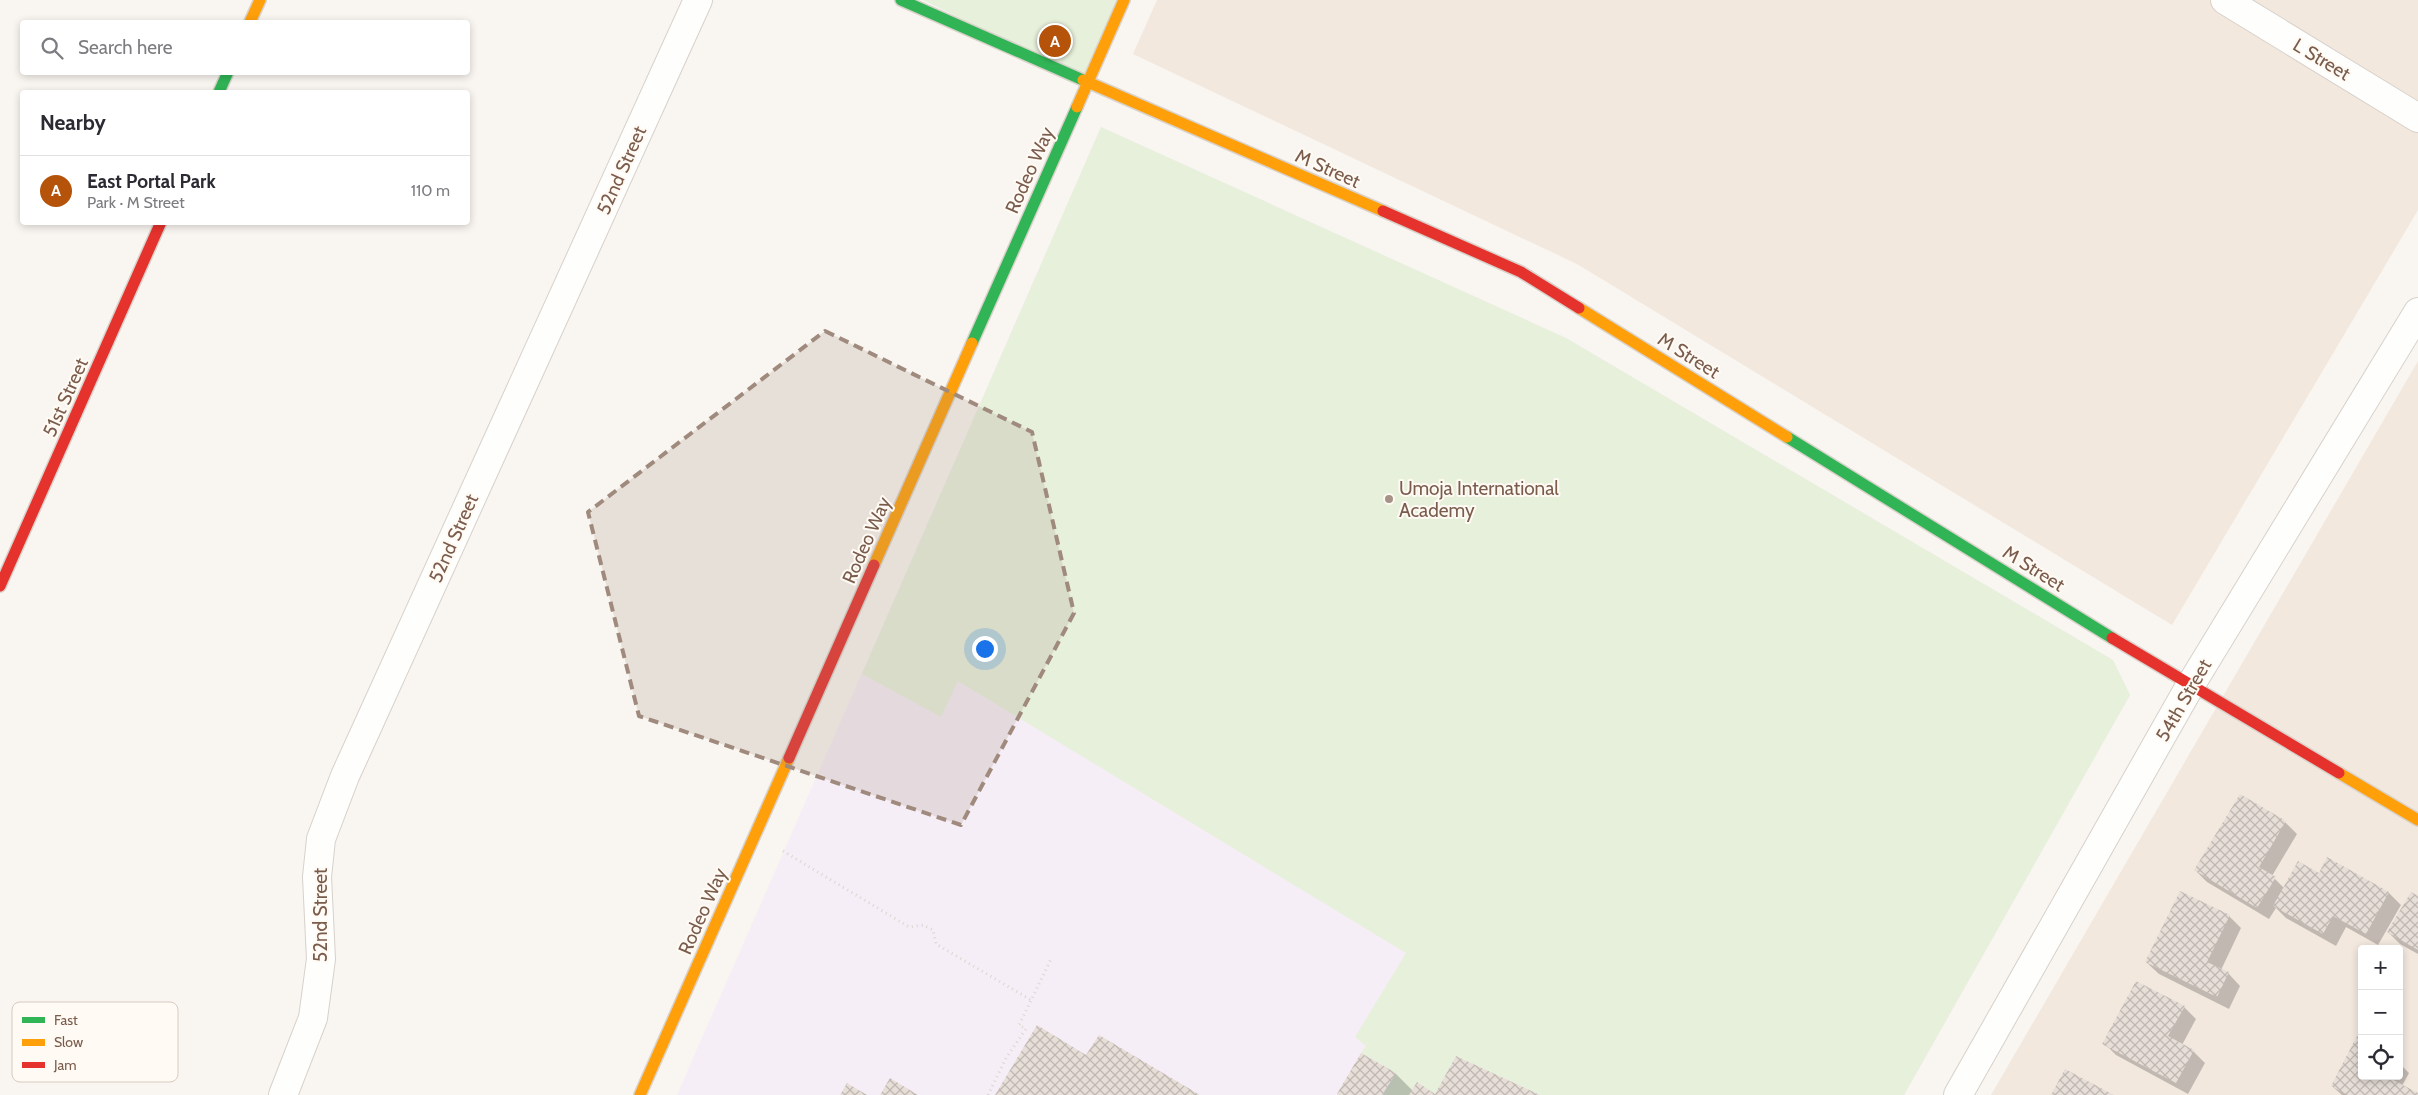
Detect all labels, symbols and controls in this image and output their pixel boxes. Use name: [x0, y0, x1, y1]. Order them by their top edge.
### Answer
search box: [20, 20, 470, 75]
pin: A: [1039, 22, 1071, 60]
street label: L Street: [2289, 33, 2355, 86]
icon: search: [38, 34, 66, 62]
text: Search here: [78, 36, 172, 59]
text: Nearby: [40, 110, 106, 135]
street label: 52nd Street: [592, 122, 651, 218]
street label: Rodeo Way: [1000, 123, 1059, 217]
street label: M Street: [1292, 144, 1364, 193]
text: East Portal Park: [87, 170, 216, 193]
text: A: [51, 181, 61, 200]
text: 110 m: [411, 181, 450, 200]
text: Park · M Street: [87, 193, 185, 212]
street label: M Street: [1654, 328, 1724, 384]
street label: 51st Street: [38, 354, 93, 440]
place label: Umoja International Academy: [1399, 477, 1559, 522]
street label: 52nd Street: [424, 490, 483, 586]
street label: Rodeo Way: [837, 493, 896, 587]
marker: Umoja International Academy: [1383, 493, 1395, 505]
street label: M Street: [1999, 541, 2069, 597]
your location: [972, 636, 998, 662]
street label: 54th Street: [2151, 655, 2216, 745]
street label: Rodeo Way: [673, 864, 732, 958]
street label: 52nd Street: [309, 867, 332, 962]
map controls: [2358, 945, 2403, 1080]
button: +: [2358, 945, 2403, 990]
button: −: [2358, 990, 2403, 1035]
legend: [12, 1002, 178, 1082]
text: Fast: [54, 1011, 78, 1029]
text: Slow: [54, 1033, 83, 1051]
button: locate: [2358, 1035, 2403, 1080]
text: Jam: [53, 1056, 76, 1074]

